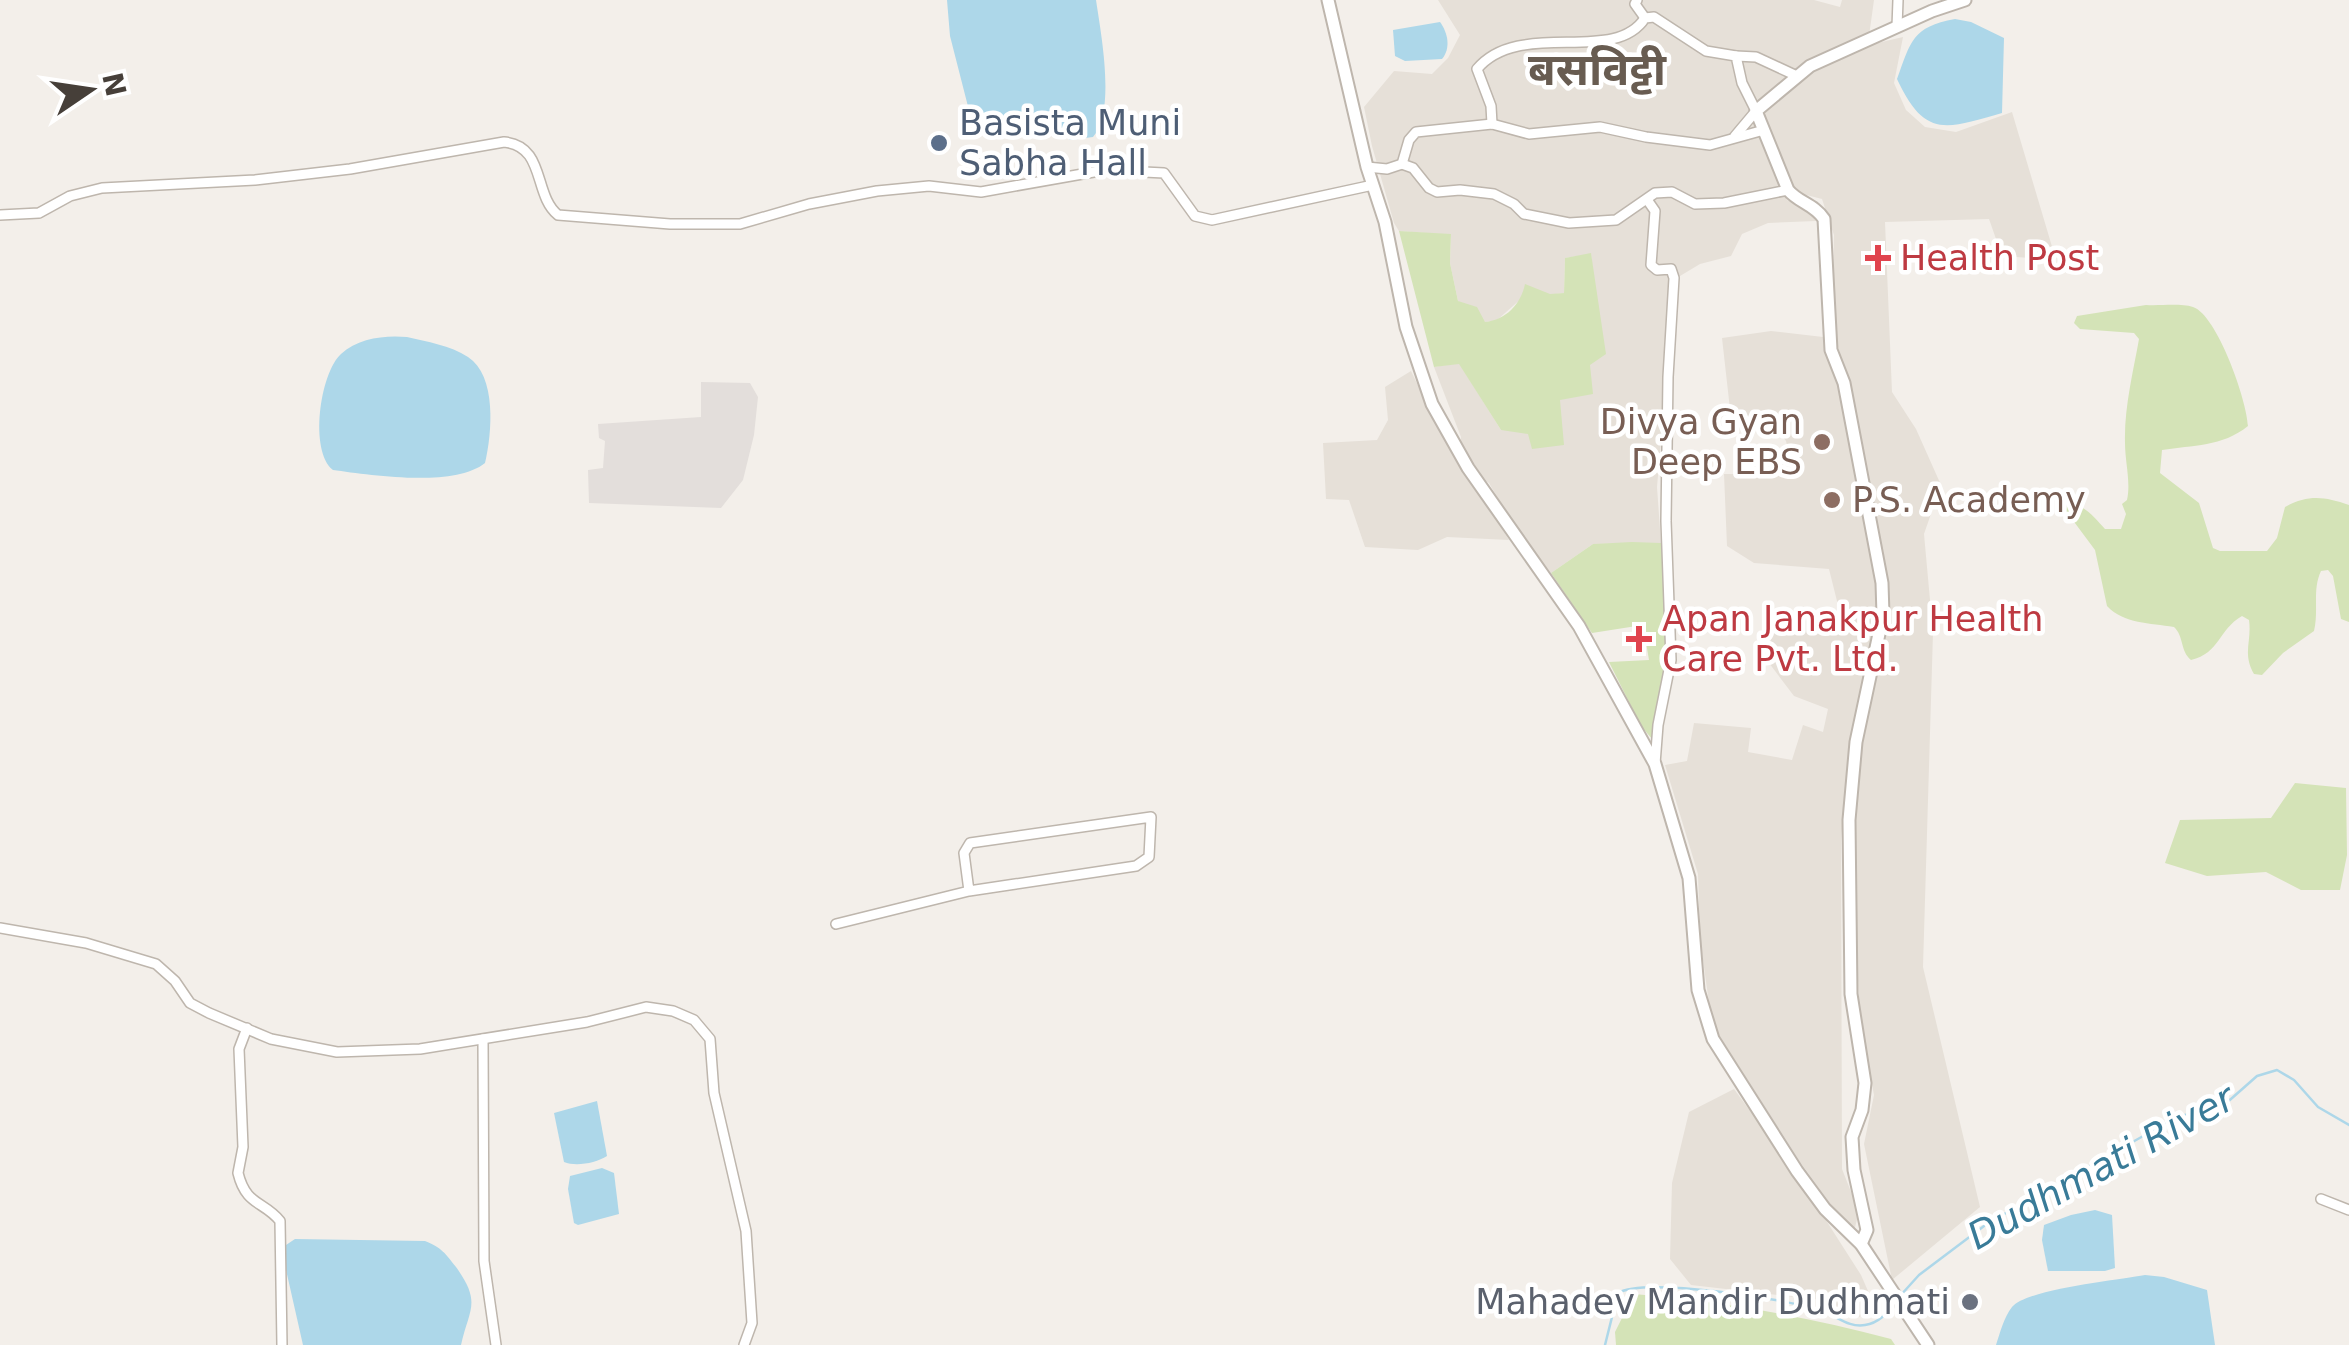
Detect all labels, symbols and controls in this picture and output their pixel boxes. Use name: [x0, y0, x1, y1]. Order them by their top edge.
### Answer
north arrow: [40, 40, 140, 140]
district label: बसविट्टी: [1528, 43, 1667, 96]
text: N: [95, 69, 133, 100]
place label: Basista Muni Sabha Hall: [959, 103, 1181, 183]
marker: Basista Muni Sabha Hall: [928, 132, 950, 154]
place label: Health Post: [1900, 238, 2099, 278]
marker: Health Post: [1865, 245, 1891, 271]
place label: Divya Gyan Deep EBS: [1600, 402, 1802, 482]
marker: Divya Gyan Deep EBS: [1811, 431, 1833, 453]
place label: P.S. Academy: [1852, 480, 2086, 520]
marker: P.S. Academy: [1821, 489, 1843, 511]
place label: Apan Janakpur Health Care Pvt. Ltd.: [1662, 599, 2043, 679]
marker: Apan Janakpur Health Care Pvt. Ltd.: [1626, 626, 1652, 652]
water label: Dudhmati River: [1960, 1074, 2244, 1258]
place label: Mahadev Mandir Dudhmati: [1475, 1282, 1950, 1322]
marker: Mahadev Mandir Dudhmati: [1959, 1291, 1981, 1313]

